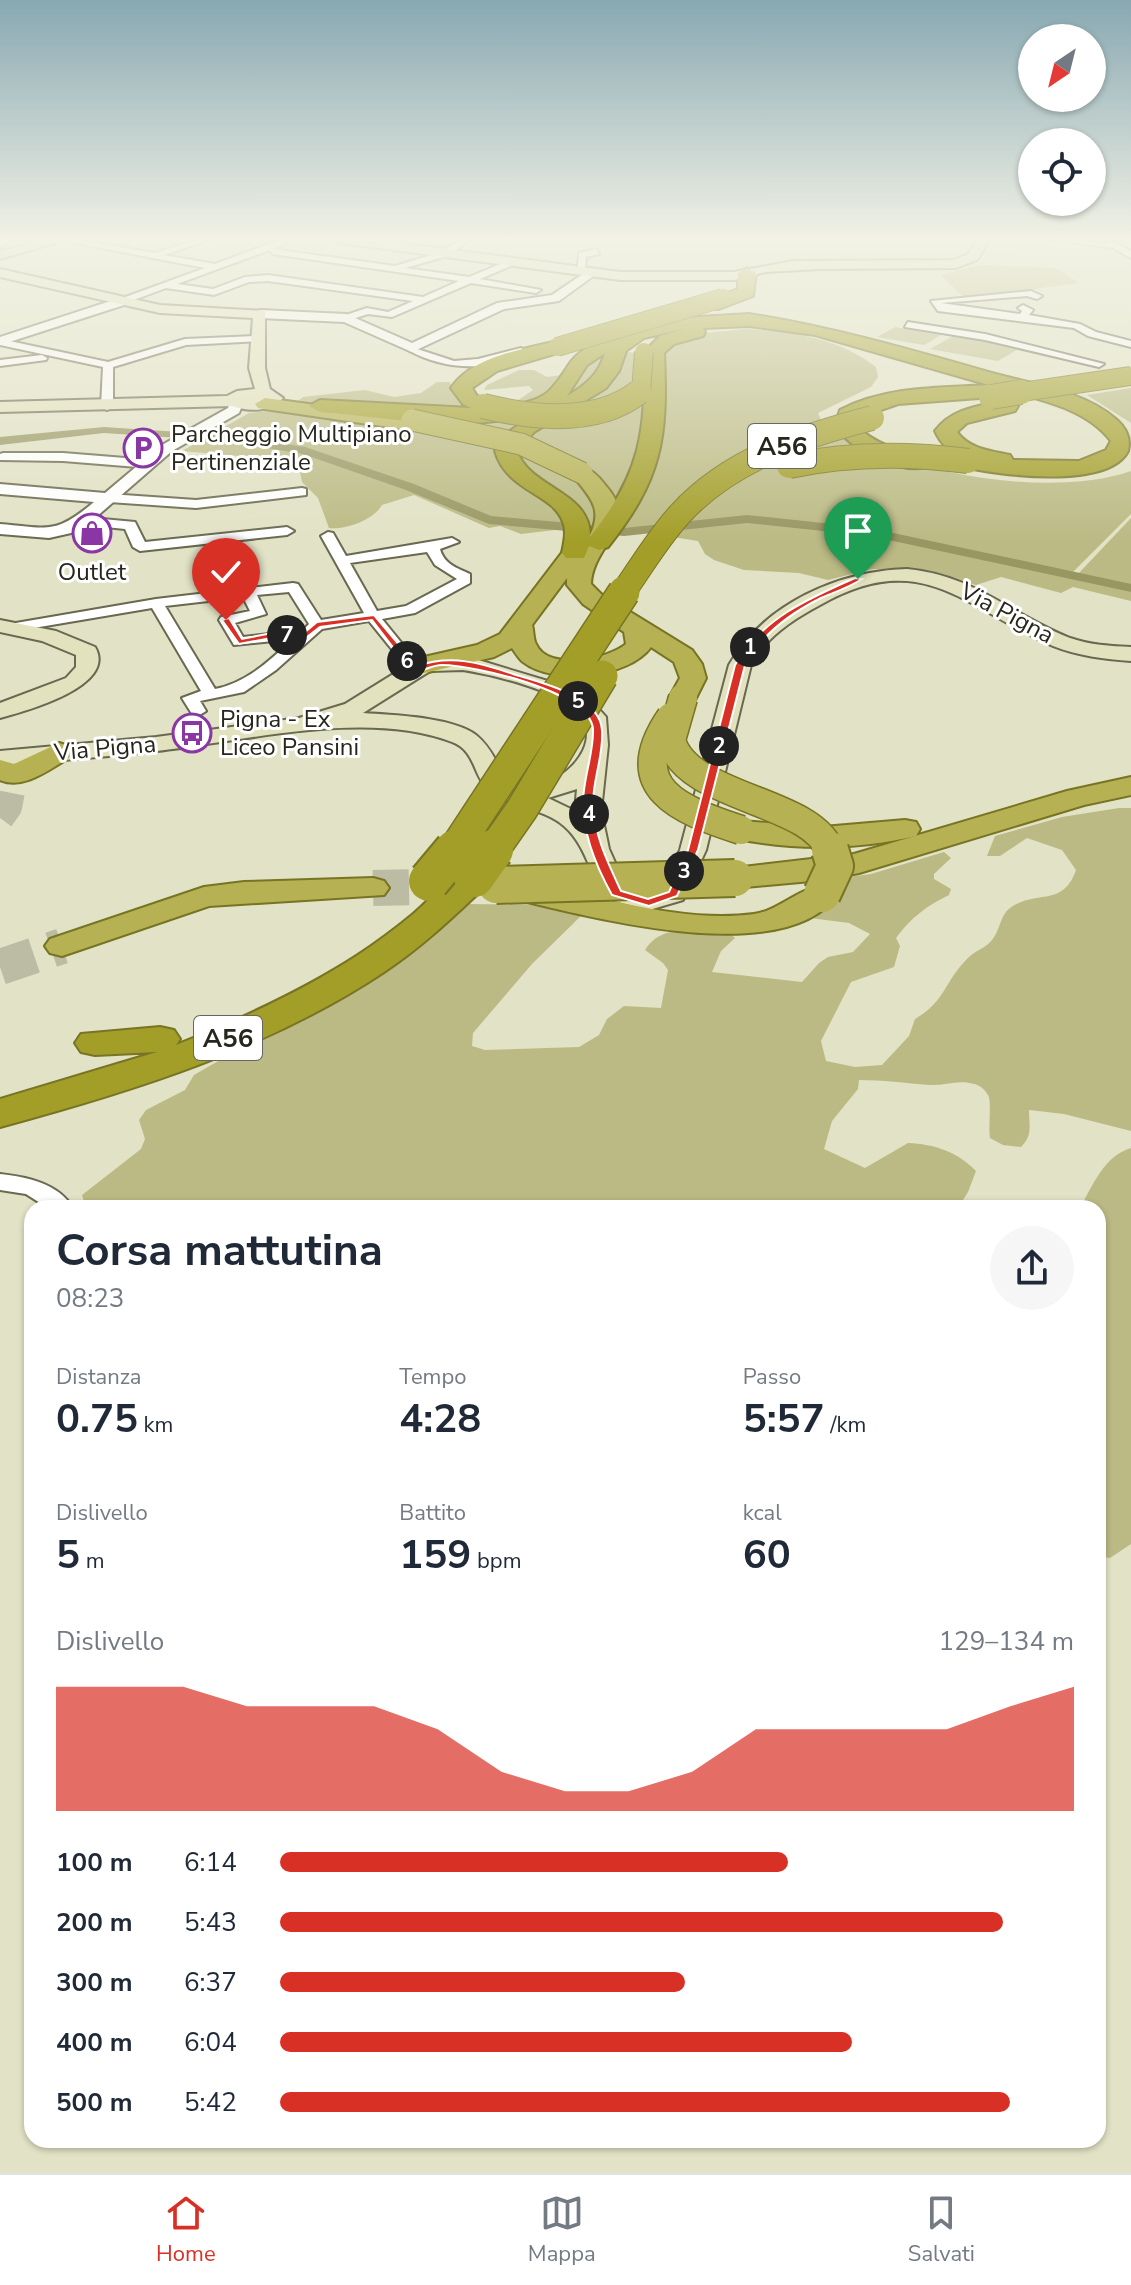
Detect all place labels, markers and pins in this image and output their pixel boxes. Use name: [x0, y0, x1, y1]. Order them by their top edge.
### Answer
place label: Parcheggio Multipiano Pertinenziale: [171, 418, 412, 478]
parking icon: Parcheggio Multipiano Pertinenziale: [122, 427, 164, 469]
pin: [824, 497, 892, 579]
shop icon: Outlet: [71, 512, 113, 554]
pin: [192, 538, 260, 620]
place label: Outlet: [58, 556, 127, 588]
pin: 7: [267, 615, 307, 655]
pin: 1: [730, 627, 770, 667]
pin: 6: [387, 641, 427, 681]
pin: 5: [558, 681, 598, 721]
place label: Pigna - Ex Liceo Pansini: [220, 703, 359, 763]
bus stop icon: Pigna - Ex Liceo Pansini: [171, 712, 213, 754]
pin: 2: [699, 726, 739, 766]
pin: 4: [569, 794, 609, 834]
pin: 3: [664, 851, 704, 891]

